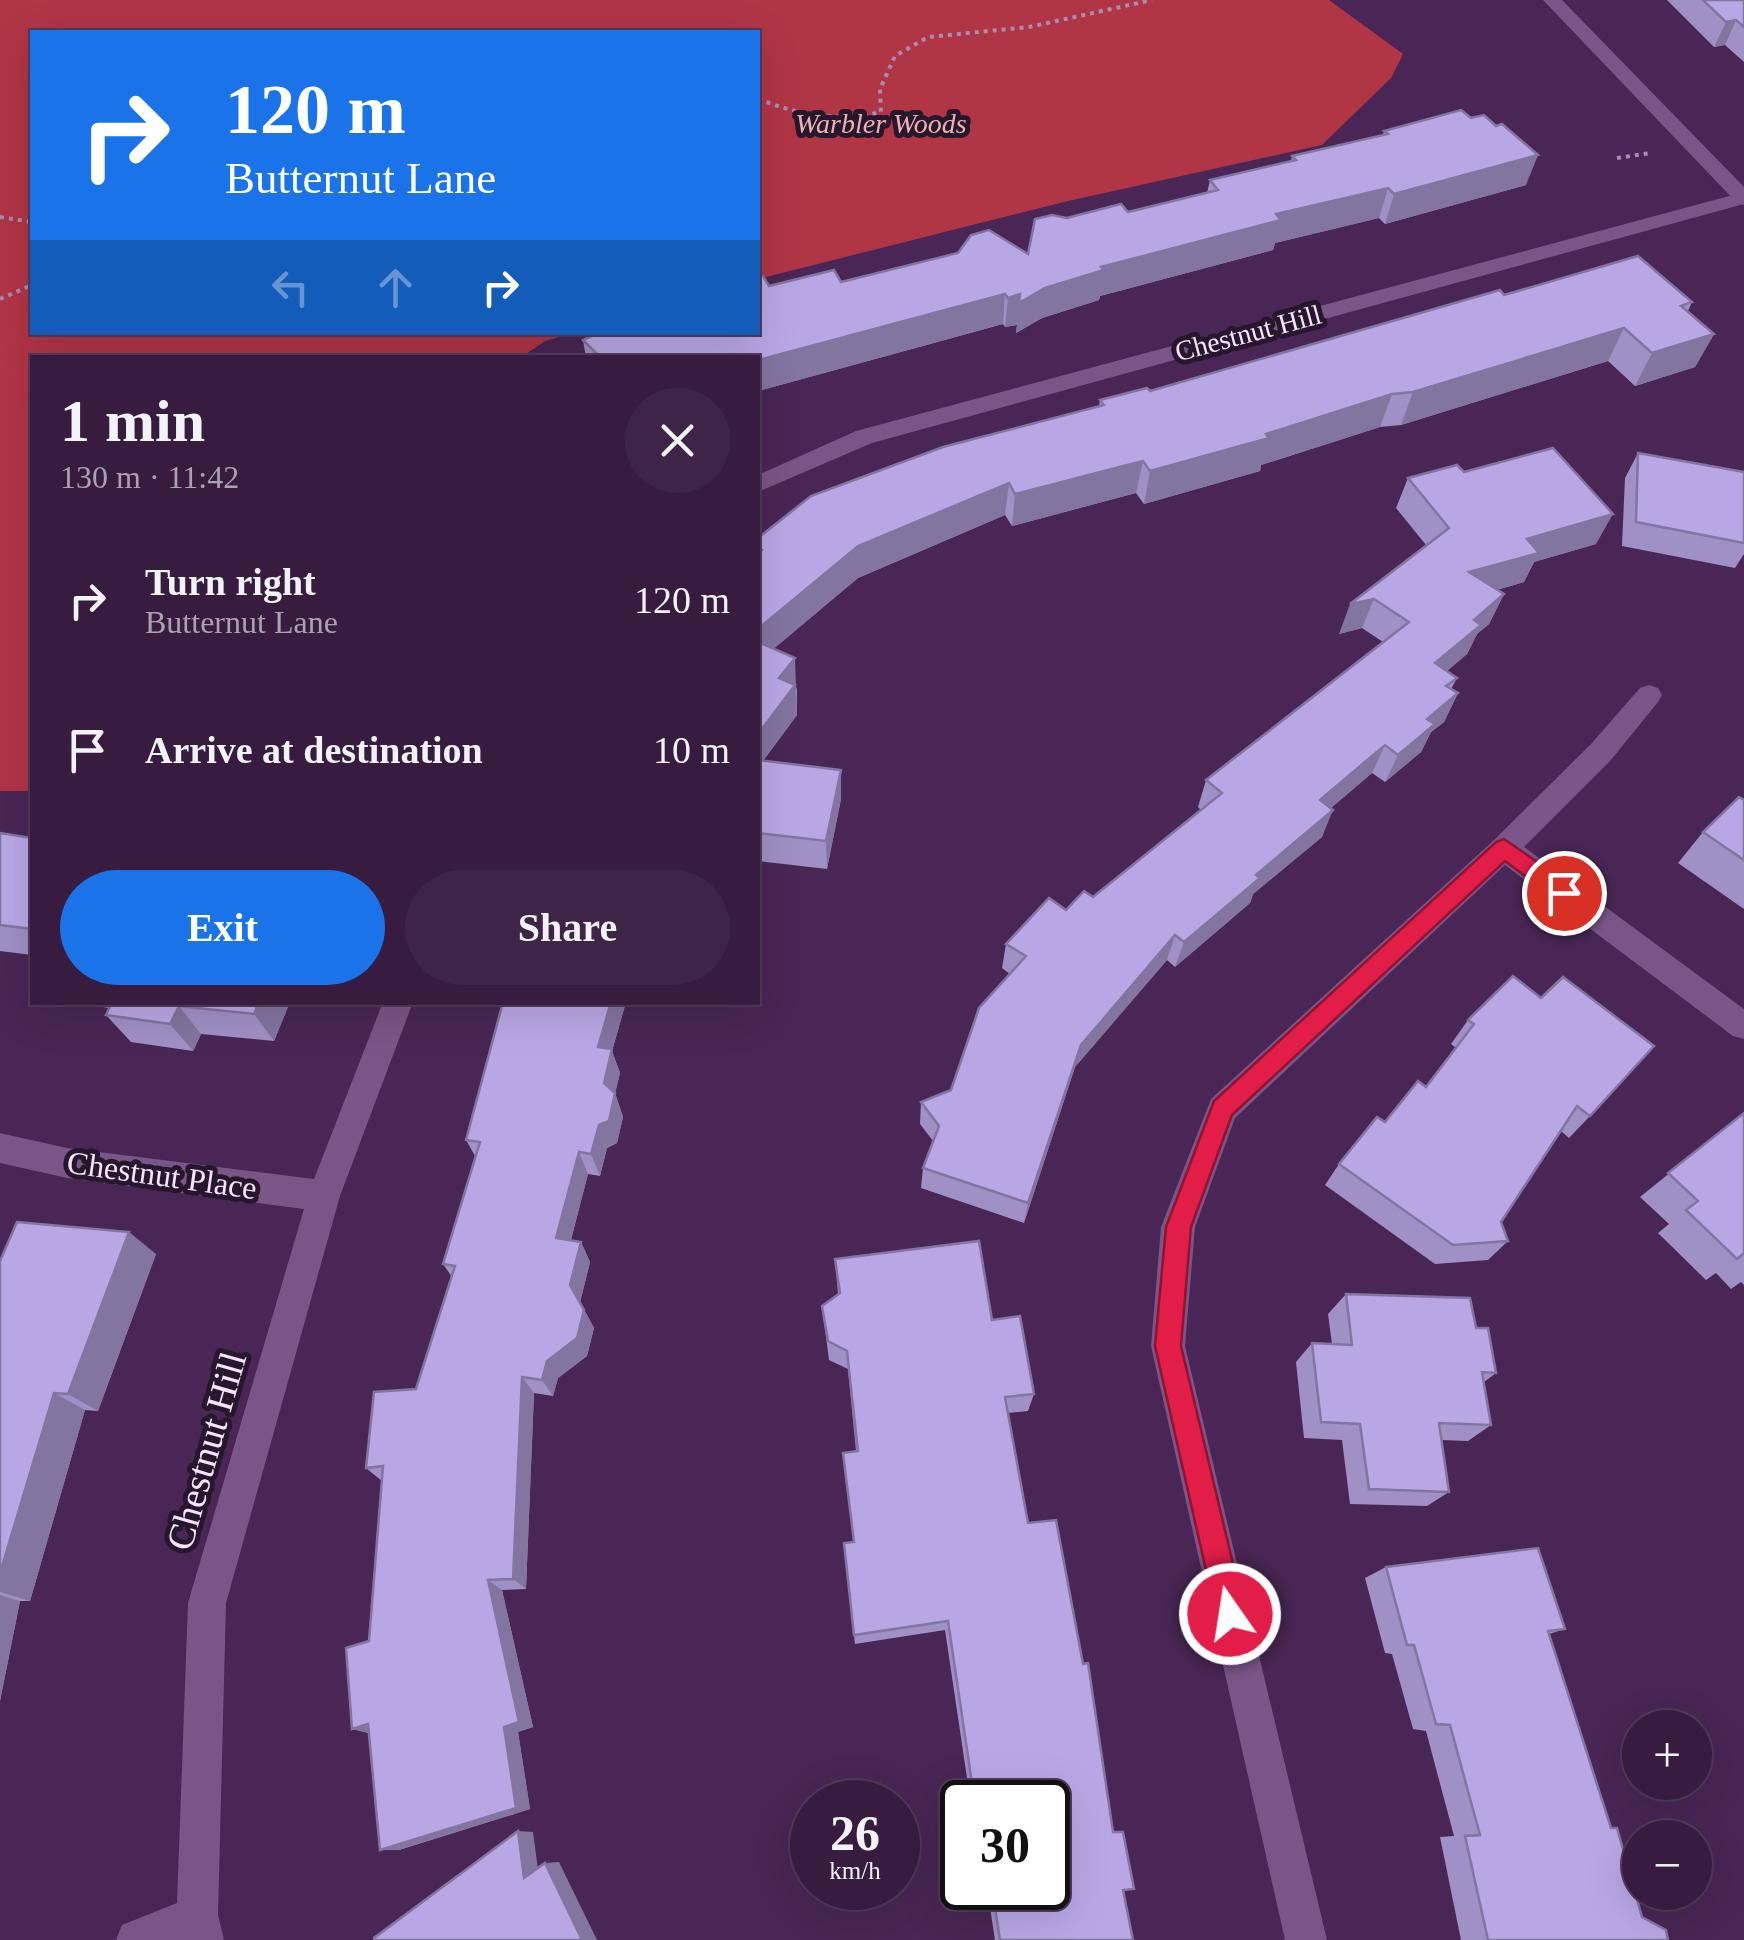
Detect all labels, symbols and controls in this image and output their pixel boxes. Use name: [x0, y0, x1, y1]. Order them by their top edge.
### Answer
icon: right: [60, 70, 190, 200]
text: 120 m: [225, 71, 406, 148]
park label: Warbler Woods: [795, 108, 967, 139]
text: Butternut Lane: [225, 153, 496, 203]
icon: left: [263, 260, 318, 315]
icon: ahead: [368, 260, 423, 315]
icon: right: [473, 260, 528, 315]
street label: Chestnut Hill: [1171, 299, 1325, 367]
text: 1 min: [60, 388, 205, 454]
button: close: [625, 388, 730, 493]
text: 130 m · 11:42: [60, 459, 239, 495]
text: Turn right: [145, 561, 316, 603]
icon: right: [60, 573, 115, 628]
text: 120 m: [634, 579, 730, 621]
text: Butternut Lane: [145, 604, 338, 640]
icon: arrive: [60, 723, 115, 778]
text: Arrive at destination: [145, 729, 483, 771]
text: 10 m: [653, 729, 730, 771]
pin: [1522, 851, 1607, 936]
icon: arrive: [1537, 866, 1592, 921]
button: Exit: [60, 870, 385, 985]
button: Share: [405, 870, 730, 985]
street label: Chestnut Place: [65, 1144, 259, 1206]
street label: Chestnut Hill: [158, 1347, 254, 1555]
position arrow: [1178, 1562, 1282, 1666]
map controls: [1622, 1710, 1712, 1910]
button: +: [1622, 1710, 1712, 1800]
speed limit sign: 30: [940, 1780, 1070, 1910]
text: 26: [830, 1805, 880, 1861]
button: −: [1622, 1820, 1712, 1910]
text: km/h: [829, 1857, 881, 1884]

